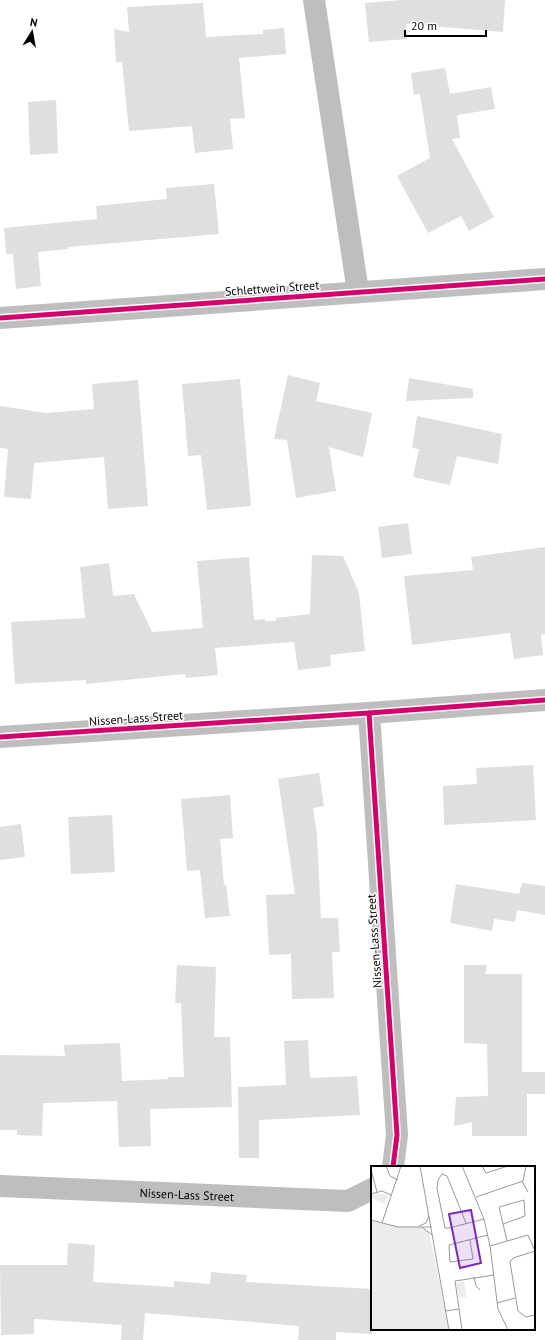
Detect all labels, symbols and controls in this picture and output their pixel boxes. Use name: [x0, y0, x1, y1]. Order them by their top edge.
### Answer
north arrow: [12, 12, 52, 52]
scale bar: [405, 12, 486, 38]
text: N: [29, 15, 39, 30]
text: 20 m: [411, 18, 437, 33]
street label: Schlettwein Street: [224, 277, 320, 299]
street label: Nissen-Lass Street: [88, 707, 184, 729]
street label: Nissen-Lass Street: [363, 893, 385, 989]
inset map: [371, 1166, 535, 1330]
street label: Nissen-Lass Street: [139, 1185, 234, 1204]

